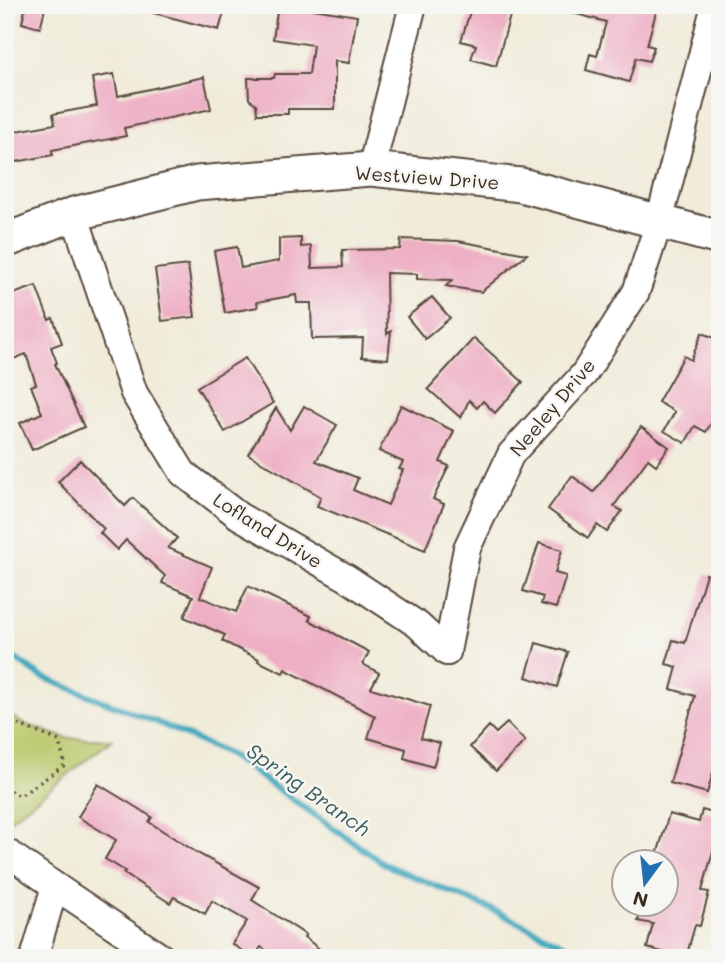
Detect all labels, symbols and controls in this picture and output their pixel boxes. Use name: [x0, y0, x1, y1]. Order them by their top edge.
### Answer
street label: Westview Drive: [354, 159, 500, 195]
street label: Neeley Drive: [504, 353, 600, 461]
street label: Lofland Drive: [209, 487, 327, 573]
water label: Spring Branch: [242, 736, 376, 842]
north arrow: [610, 848, 680, 918]
text: N: [630, 886, 651, 914]

